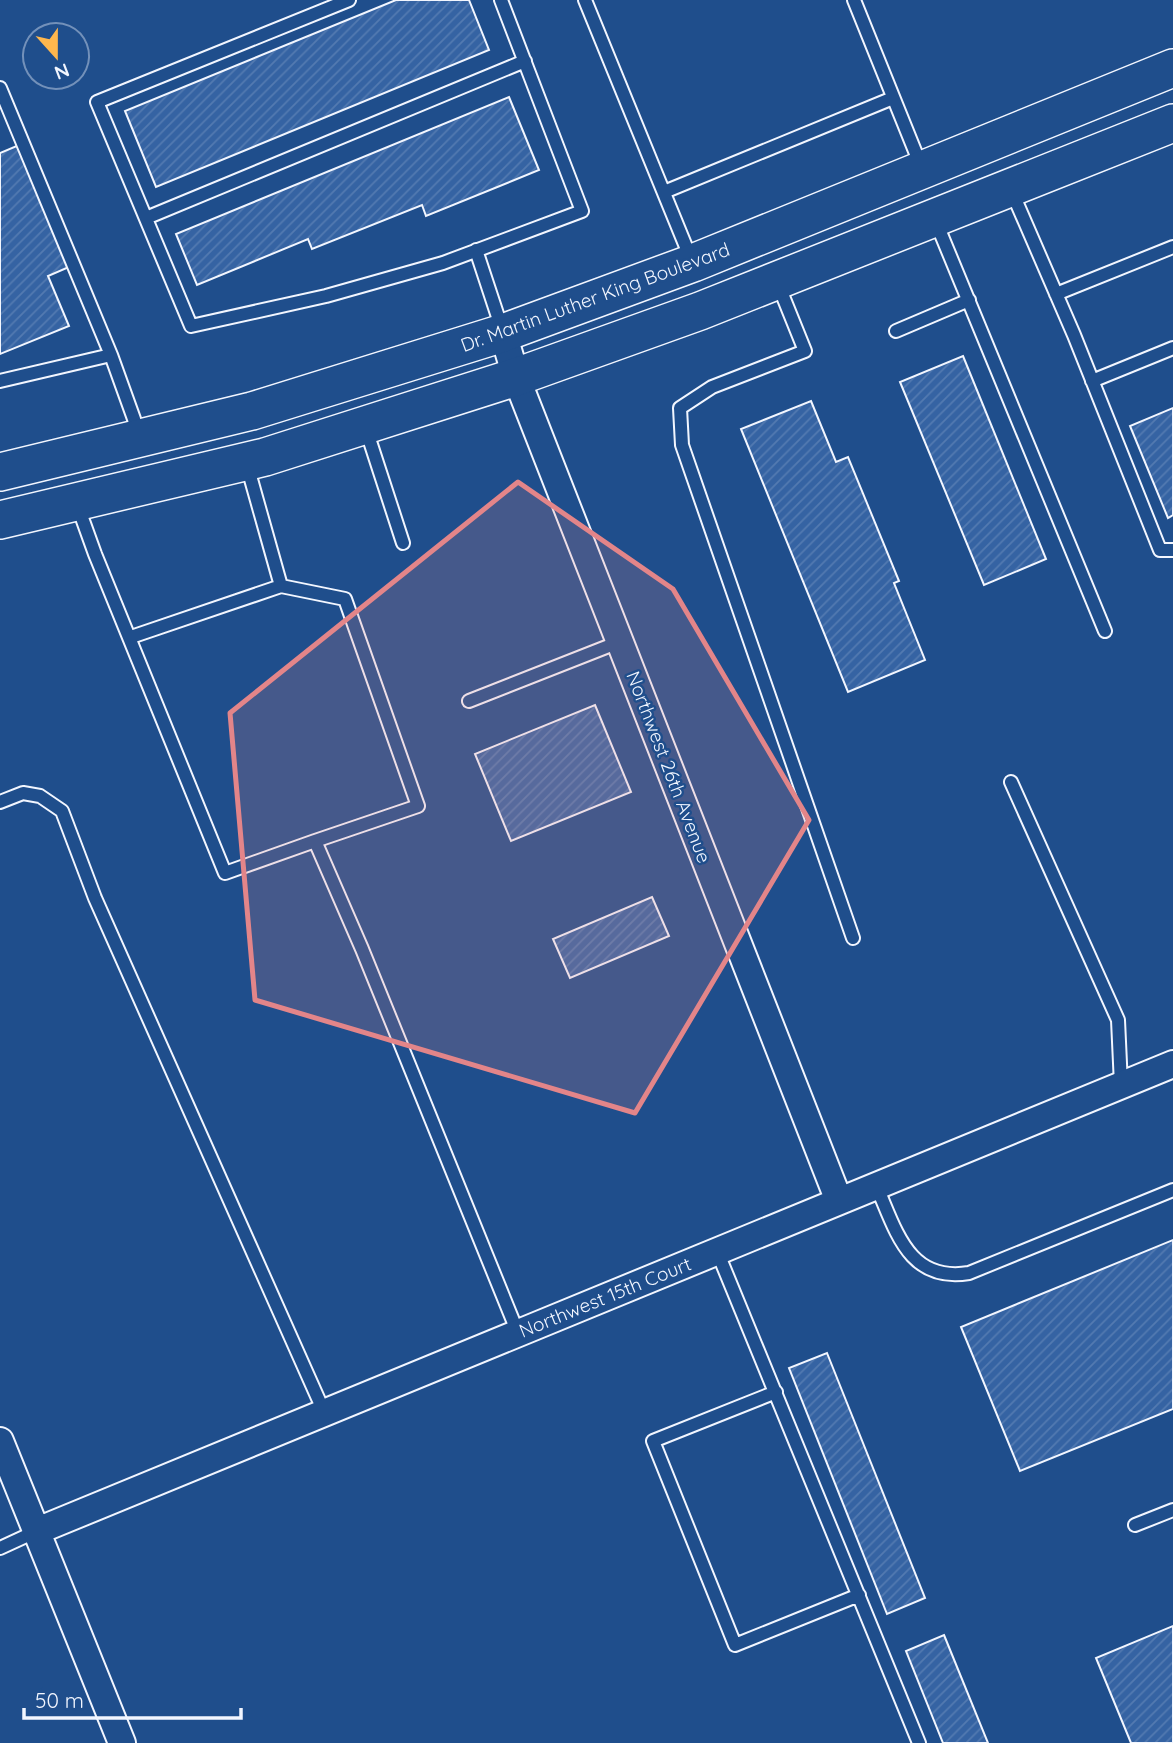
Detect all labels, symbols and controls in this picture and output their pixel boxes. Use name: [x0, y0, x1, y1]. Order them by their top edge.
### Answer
north arrow: [21, 21, 91, 91]
text: N: [51, 58, 73, 86]
street label: Dr. Martin Luther King Boulevard: [457, 237, 733, 357]
street label: Northwest 26th Avenue: [621, 668, 717, 866]
street label: Northwest 15th Court: [515, 1251, 695, 1343]
scale bar: [24, 1676, 242, 1720]
text: 50 m: [35, 1687, 84, 1713]

